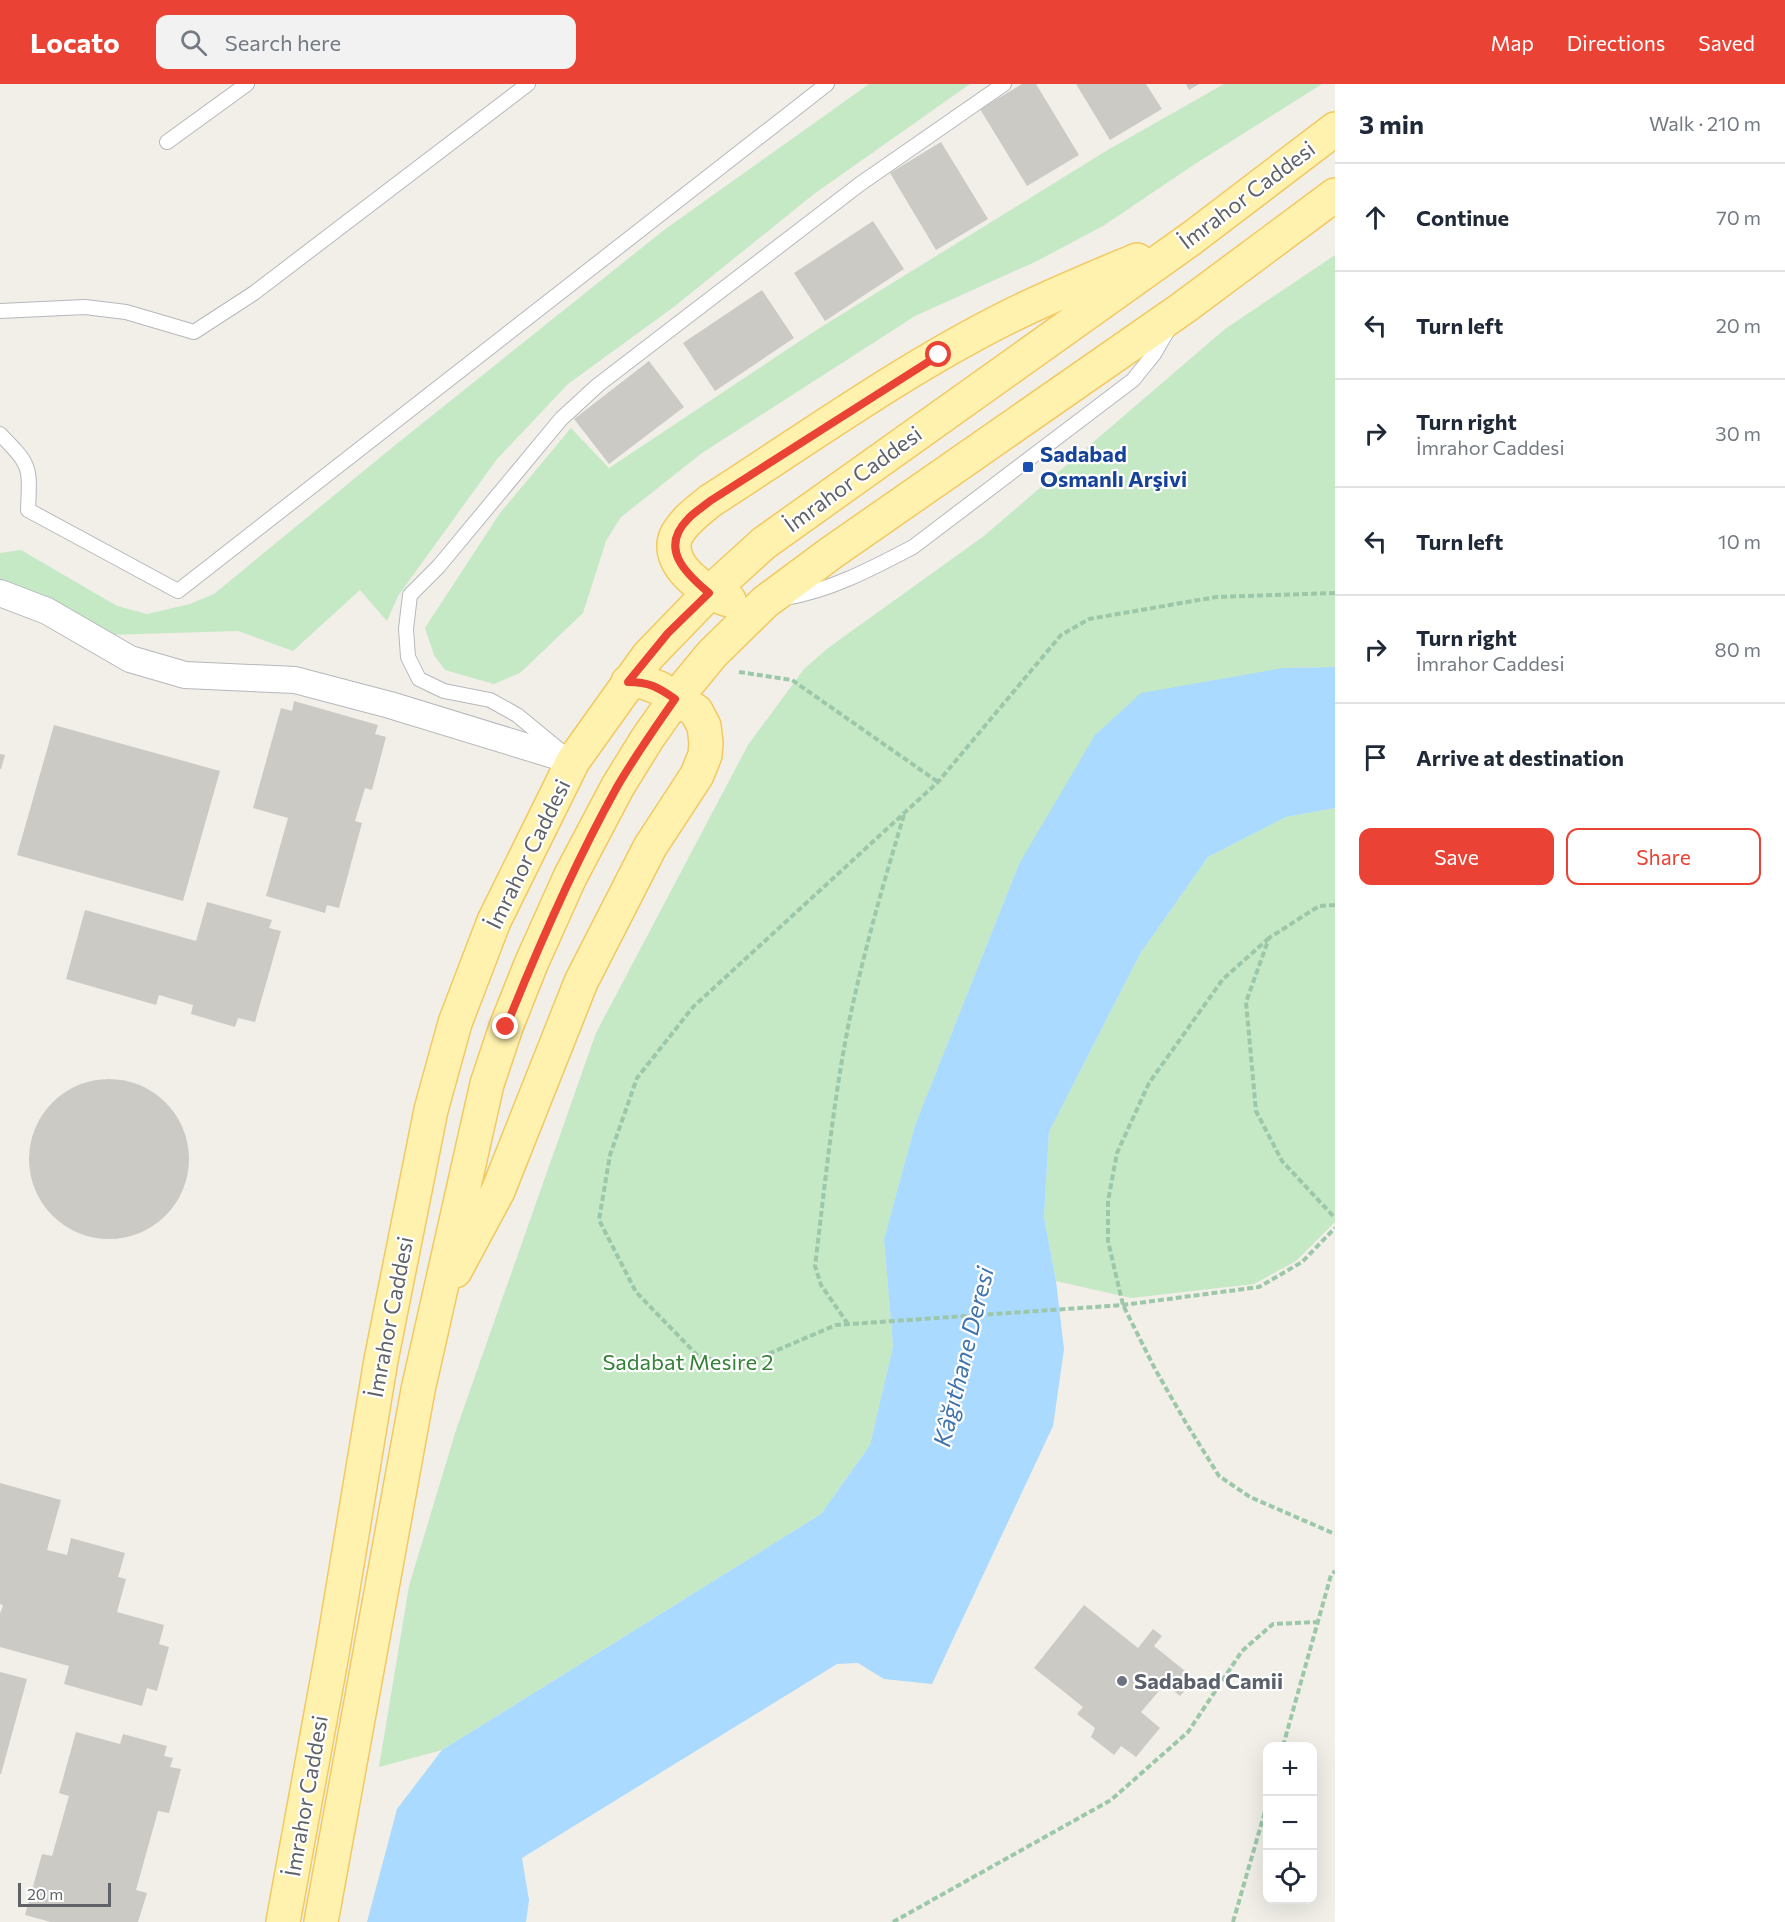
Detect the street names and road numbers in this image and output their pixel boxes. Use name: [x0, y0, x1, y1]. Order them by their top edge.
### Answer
street label: İmrahor Caddesi: [1173, 135, 1320, 255]
street label: İmrahor Caddesi: [779, 420, 927, 538]
street label: İmrahor Caddesi: [480, 774, 576, 933]
street label: İmrahor Caddesi: [361, 1234, 418, 1400]
street label: İmrahor Caddesi: [278, 1713, 333, 1879]

